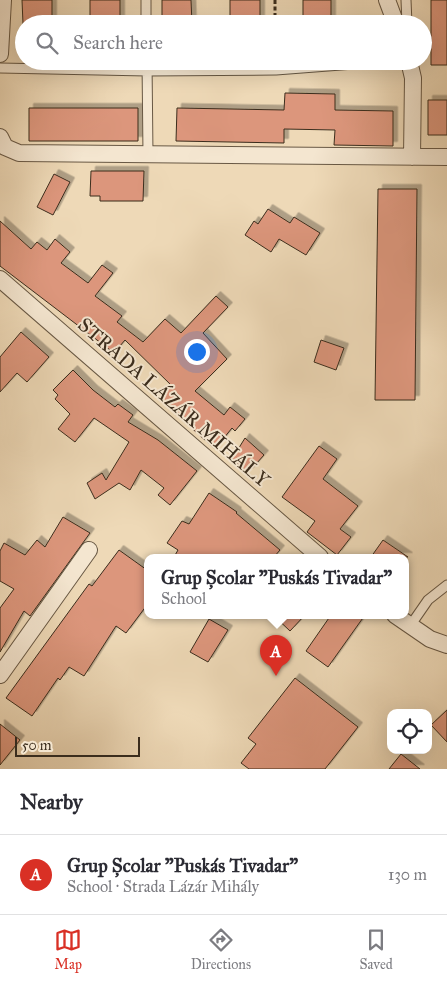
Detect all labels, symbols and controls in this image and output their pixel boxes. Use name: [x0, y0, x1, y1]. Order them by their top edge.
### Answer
search box: [15, 15, 432, 70]
icon: search: [33, 29, 61, 57]
text: Search here: [73, 31, 163, 54]
street label: STRADA LÁZÁR MIHÁLY: [73, 311, 276, 493]
your location: [184, 339, 210, 365]
popup: [144, 554, 409, 619]
text: Grup Școlar "Puskás Tivadar": [161, 566, 392, 589]
text: School: [161, 589, 206, 608]
pin: A: [260, 635, 292, 676]
map controls: [387, 709, 432, 754]
button: locate: [387, 709, 432, 754]
scale bar: [15, 734, 140, 757]
text: 50 m: [22, 737, 51, 754]
text: Nearby: [20, 789, 83, 815]
text: Grup Școlar "Puskás Tivadar": [67, 854, 298, 877]
text: A: [31, 865, 41, 884]
text: 130 m: [388, 865, 427, 884]
text: School · Strada Lázár Mihály: [67, 877, 259, 896]
tab: Map: [54, 926, 82, 973]
tab: Directions: [191, 926, 251, 973]
tab: Saved: [360, 926, 393, 973]

